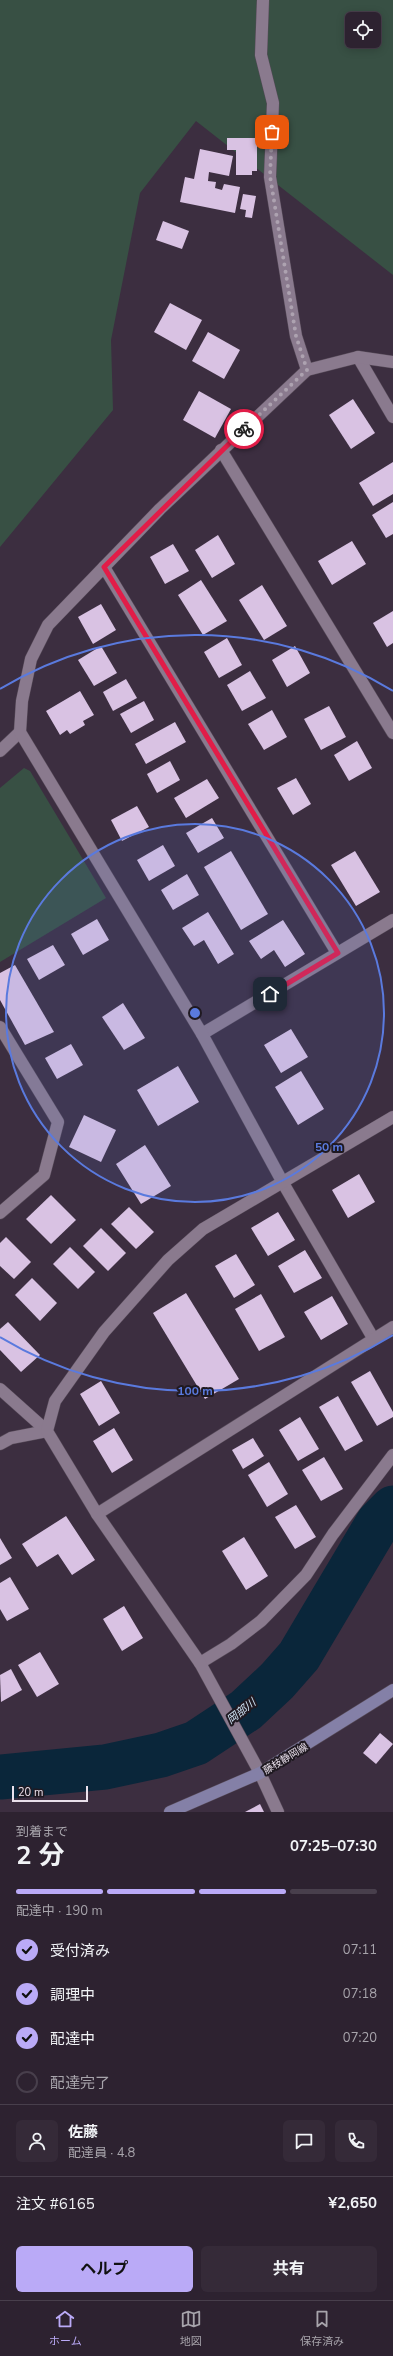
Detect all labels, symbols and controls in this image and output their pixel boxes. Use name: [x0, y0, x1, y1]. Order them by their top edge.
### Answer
map controls: [345, 12, 381, 48]
button: locate: [345, 12, 381, 48]
pin: [255, 115, 289, 149]
icon: bag: [261, 121, 283, 143]
courier: [224, 409, 264, 449]
icon: bike: [233, 418, 255, 440]
pin: [253, 977, 287, 1011]
icon: home: [259, 983, 281, 1005]
centre of rings: [188, 1006, 202, 1020]
text: 50 m: [315, 1139, 343, 1155]
text: 100 m: [177, 1383, 213, 1399]
water label: 岡部川: [224, 1695, 260, 1727]
street label: 藤枝静岡線: [260, 1740, 311, 1778]
scale bar: [12, 1784, 88, 1803]
text: 20 m: [18, 1785, 43, 1800]
text: 到着まで: [16, 1823, 68, 1841]
text: 07:25–07:30: [290, 1836, 377, 1856]
text: 2 分: [16, 1838, 65, 1873]
text: 配達中 · 190 m: [16, 1902, 103, 1920]
icon: check: [16, 1939, 38, 1961]
text: 受付済み: [50, 1941, 110, 1961]
text: 07:11: [343, 1941, 377, 1959]
icon: check: [16, 1983, 38, 2005]
text: 調理中: [50, 1985, 95, 2005]
text: 07:18: [343, 1985, 377, 2003]
icon: check: [16, 2027, 38, 2049]
text: 配達中: [50, 2029, 95, 2049]
text: 07:20: [343, 2029, 377, 2047]
text: 配達完了: [50, 2073, 110, 2093]
button: person: [16, 2120, 58, 2162]
button: chat: [283, 2120, 325, 2162]
button: phone: [335, 2120, 377, 2162]
text: 佐藤: [68, 2122, 98, 2142]
text: 配達員 · 4.8: [68, 2144, 135, 2162]
text: ¥2,650: [328, 2193, 377, 2213]
text: 注文 #6165: [16, 2194, 95, 2214]
button: ヘルプ: [16, 2246, 193, 2292]
button: 共有: [201, 2246, 377, 2292]
tab: ホーム: [49, 2308, 82, 2349]
tab: 地図: [180, 2308, 202, 2349]
tab: 保存済み: [300, 2308, 344, 2349]

